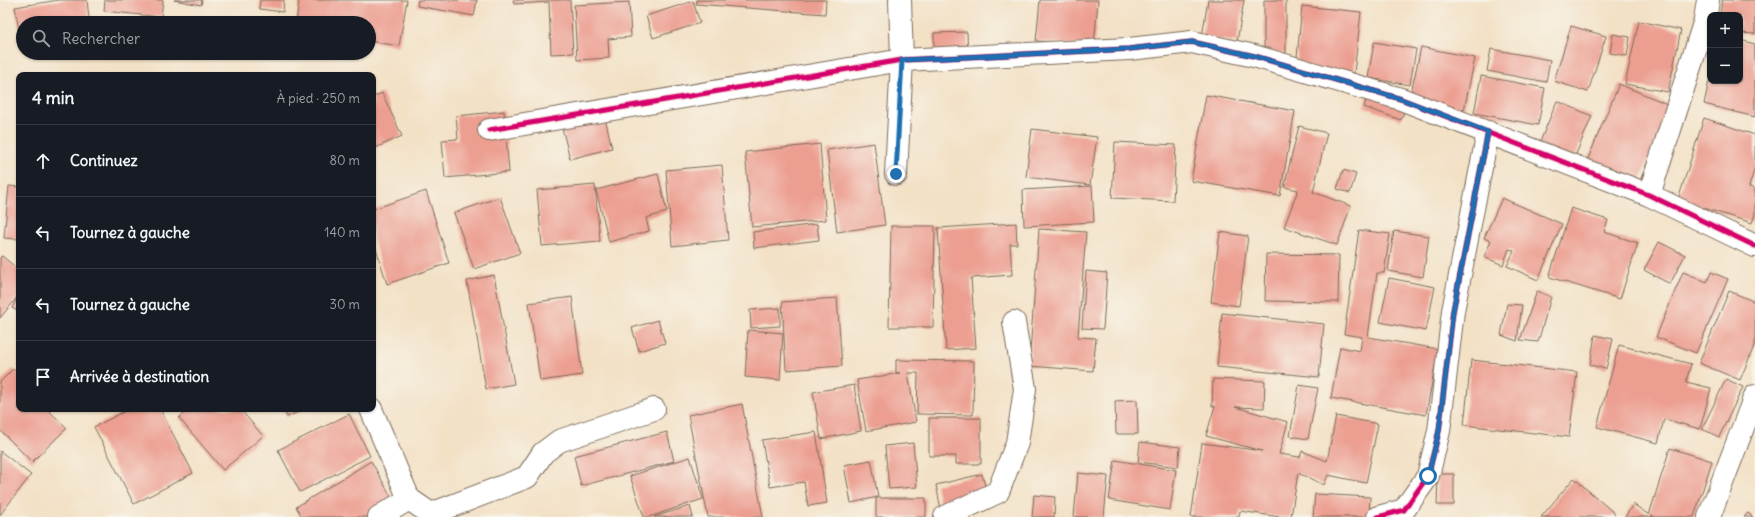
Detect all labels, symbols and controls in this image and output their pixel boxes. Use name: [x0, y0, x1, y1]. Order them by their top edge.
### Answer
map controls: [1707, 12, 1743, 84]
button: +: [1707, 12, 1743, 48]
search box: [16, 16, 376, 60]
icon: search: [30, 27, 52, 49]
text: Rechercher: [62, 29, 140, 48]
button: −: [1707, 48, 1743, 84]
text: 4 min: [32, 87, 74, 109]
text: À pied · 250 m: [277, 90, 360, 107]
icon: ahead: [32, 150, 54, 172]
text: Continuez: [70, 151, 138, 170]
text: 80 m: [329, 152, 360, 169]
route end: [887, 165, 905, 183]
icon: left: [32, 222, 54, 244]
text: Tournez à gauche: [70, 223, 190, 242]
text: 140 m: [324, 224, 360, 241]
icon: left: [32, 294, 54, 316]
text: Tournez à gauche: [70, 295, 190, 314]
text: 30 m: [330, 296, 360, 313]
icon: arrive: [32, 366, 54, 388]
text: Arrivée à destination: [70, 367, 209, 386]
route start: [1419, 467, 1437, 485]

